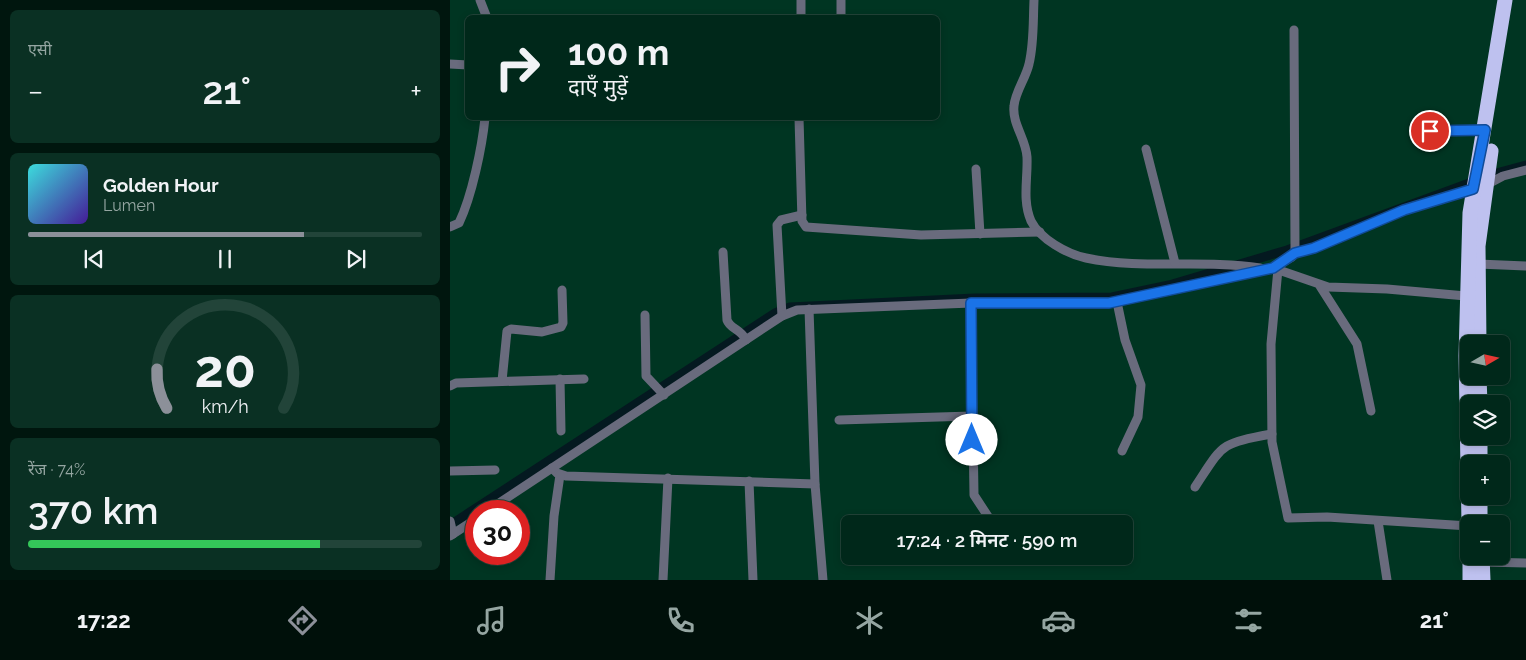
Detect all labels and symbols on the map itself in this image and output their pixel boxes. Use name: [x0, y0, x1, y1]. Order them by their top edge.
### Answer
pin: [1409, 110, 1451, 152]
north arrow: [1460, 335, 1510, 385]
position arrow: [945, 413, 997, 465]
speed limit sign: 30: [465, 500, 530, 565]

